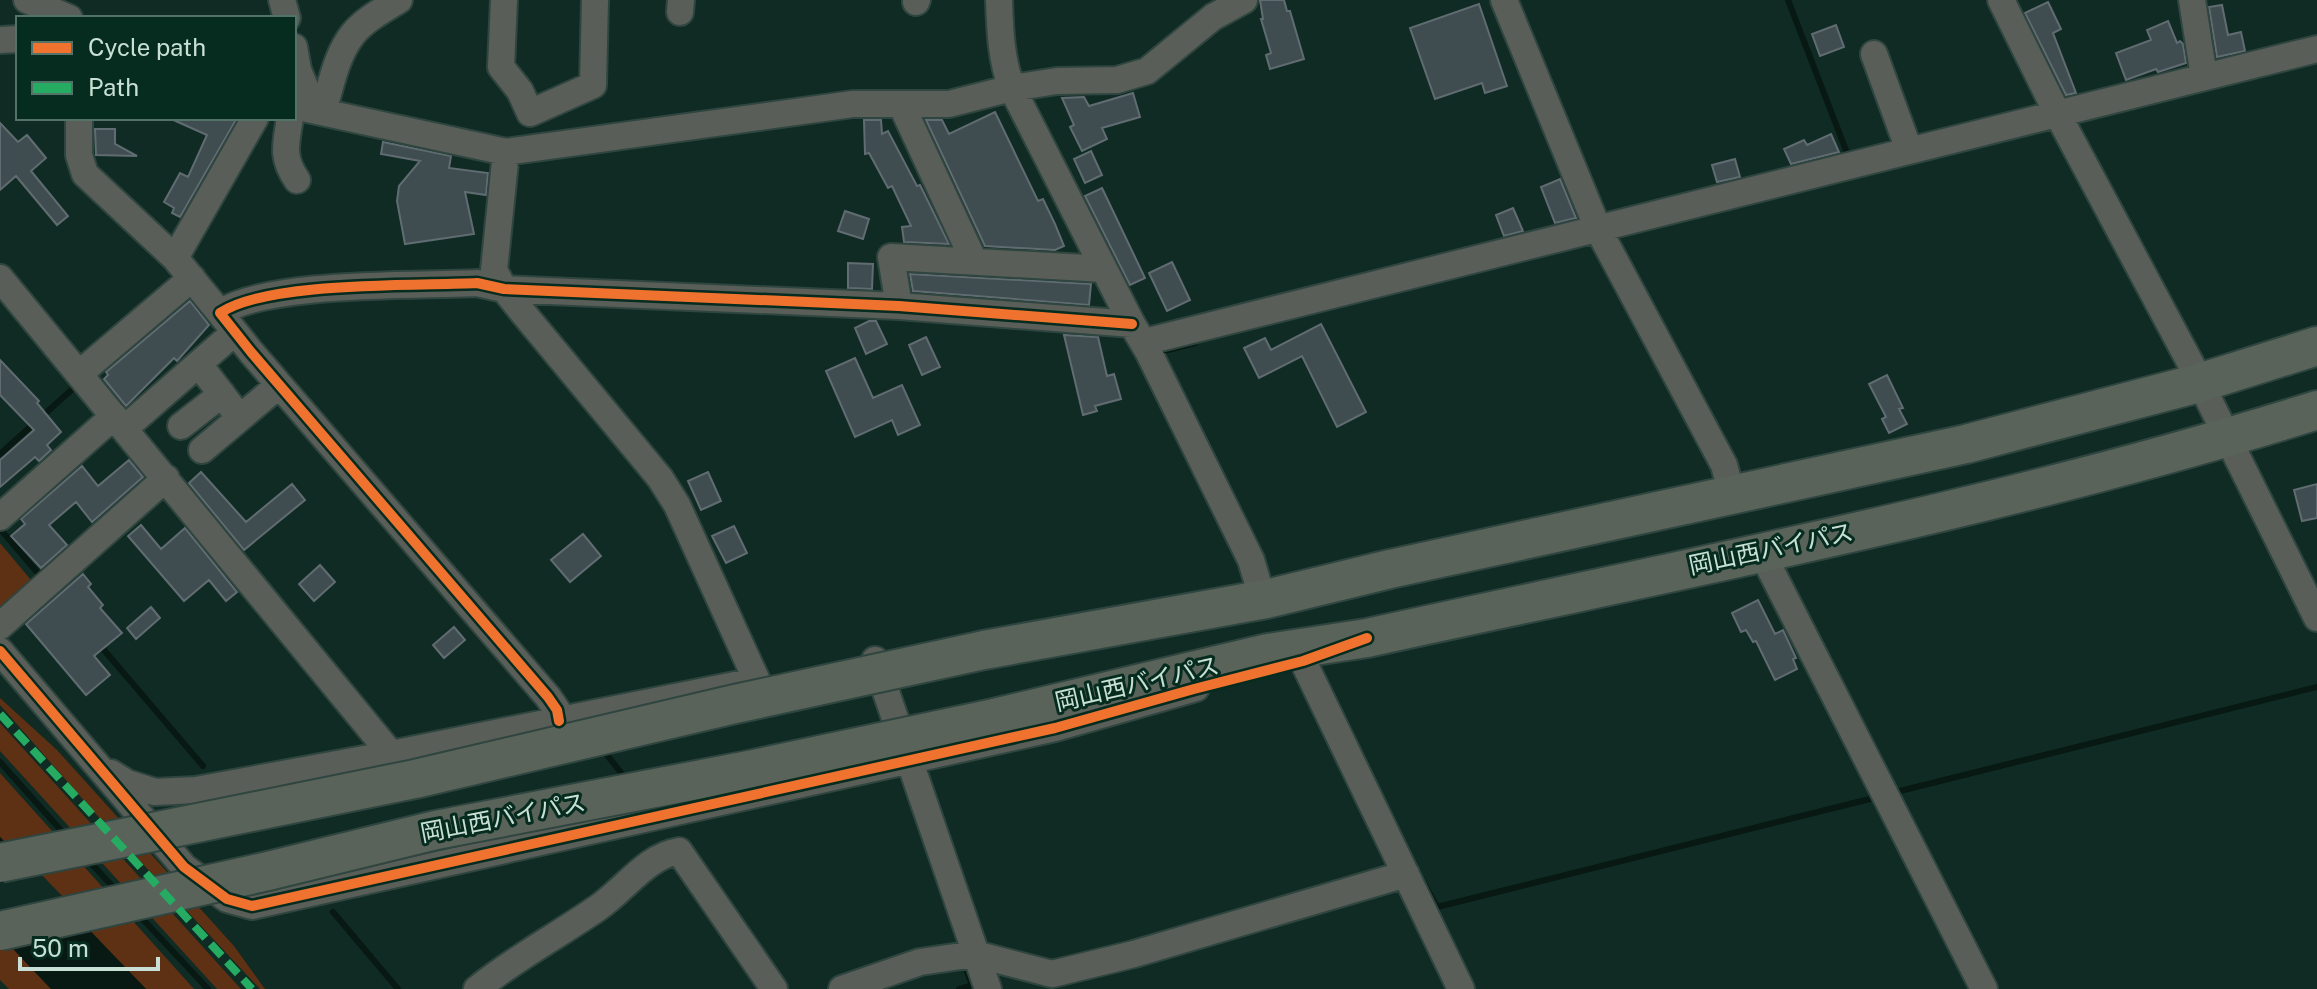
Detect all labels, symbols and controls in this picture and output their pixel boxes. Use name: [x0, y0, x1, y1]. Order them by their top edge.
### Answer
legend: [16, 16, 296, 120]
text: Cycle path: [88, 33, 206, 61]
text: Path: [88, 73, 139, 101]
street label: 岡山西バイパス: [1686, 517, 1856, 579]
street label: 岡山西バイパス: [1052, 651, 1222, 716]
street label: 岡山西バイパス: [418, 787, 588, 847]
scale bar: [20, 921, 158, 971]
text: 50 m: [32, 934, 89, 962]

